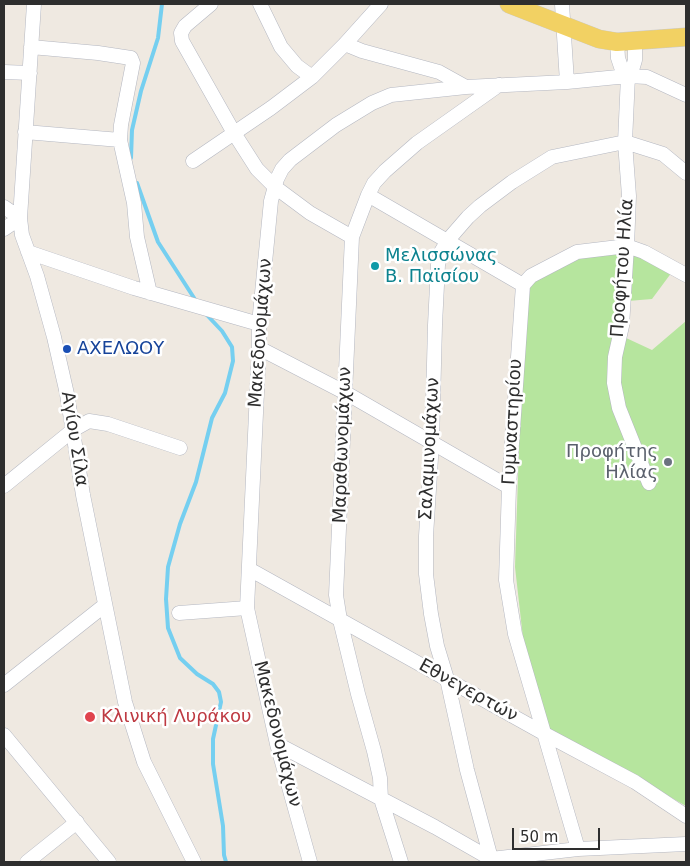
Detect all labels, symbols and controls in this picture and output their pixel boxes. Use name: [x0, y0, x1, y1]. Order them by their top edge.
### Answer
street label: Προφήτου Ηλία: [607, 198, 639, 338]
place label: Μελισσώνας B. Παϊσίου: [385, 245, 497, 288]
street label: Μακεδονομάχων: [245, 258, 277, 408]
marker: Μελισσώνας B. Παϊσίου: [369, 260, 381, 272]
place label: ΑΧΕΛΩΟΥ: [77, 338, 164, 360]
marker: ΑΧΕΛΩΟΥ: [61, 343, 73, 355]
street label: Γυμναστηρίου: [499, 358, 527, 486]
street label: Μαραθωνομάχων: [329, 366, 357, 524]
street label: Σαλαμινομάχων: [415, 377, 445, 521]
street label: Αγίου Σίλα: [56, 390, 92, 488]
place label: Προφήτης Ηλίας: [566, 441, 658, 484]
marker: Προφήτης Ηλίας: [662, 456, 674, 468]
street label: Εθνεγερτών: [415, 655, 521, 727]
street label: Μακεδονομάχων: [248, 659, 306, 809]
place label: Κλινική Λυράκου: [101, 706, 251, 728]
marker: Κλινική Λυράκου: [83, 710, 97, 724]
scale bar: [515, 818, 602, 850]
text: 50 m: [520, 828, 558, 846]

